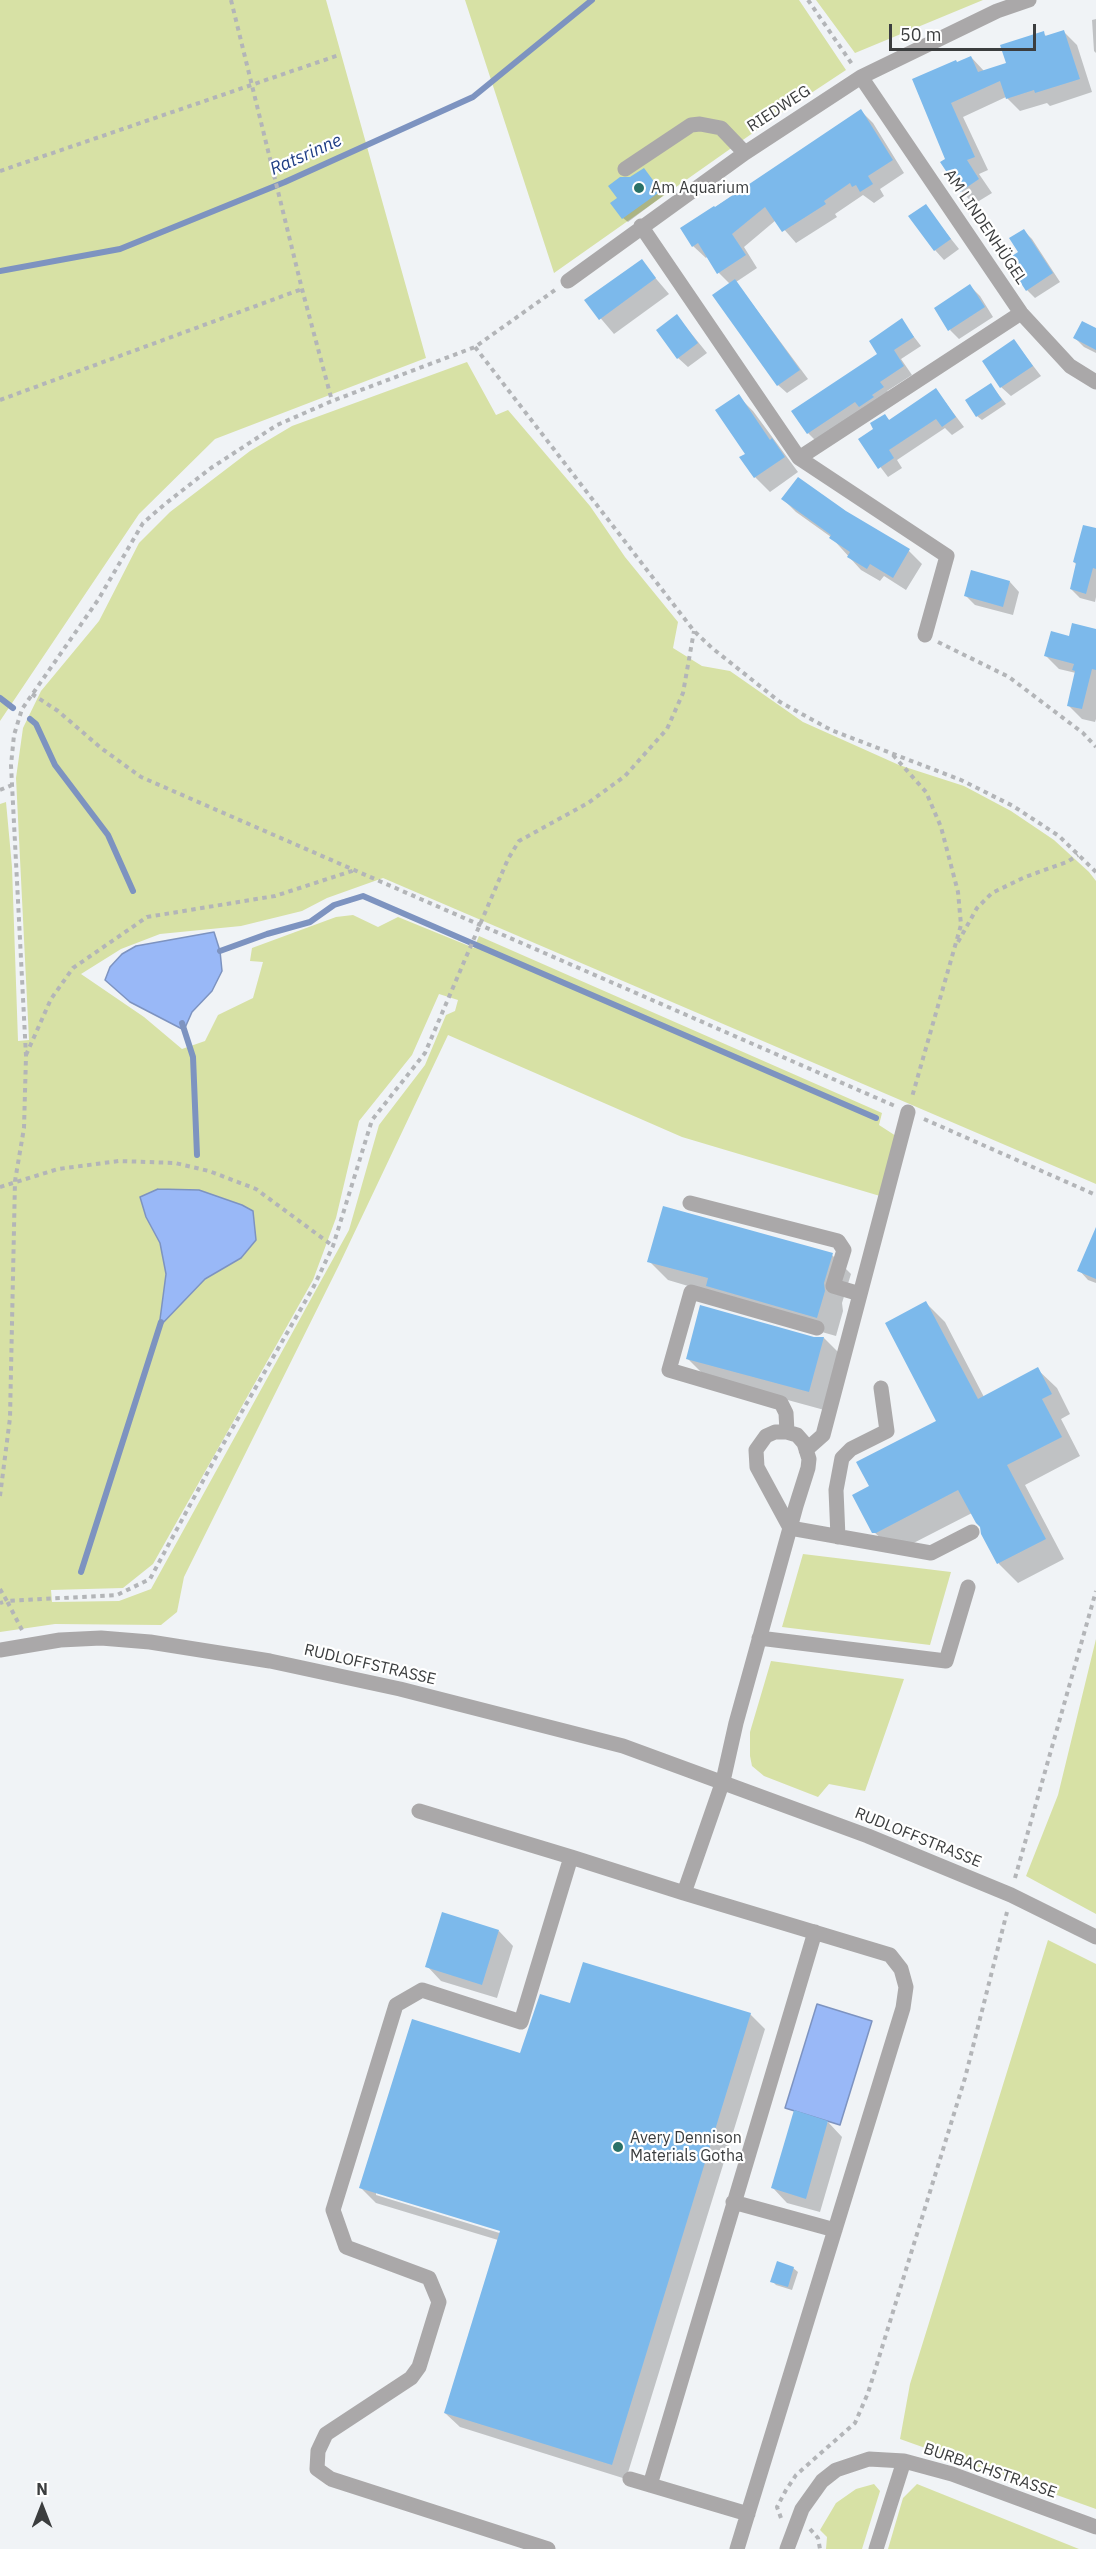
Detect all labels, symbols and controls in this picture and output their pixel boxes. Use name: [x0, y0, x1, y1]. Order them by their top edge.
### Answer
scale bar: [892, 12, 1039, 50]
text: 50 m: [900, 23, 942, 46]
street label: RIEDWEG: [744, 82, 814, 136]
water label: Ratsrinne: [267, 130, 345, 180]
street label: AM LINDENHÜGEL: [939, 166, 1031, 288]
place label: Am Aquarium: [651, 178, 749, 198]
marker: Am Aquarium: [632, 181, 646, 195]
street label: RUDLOFFSTRASSE: [302, 1640, 438, 1690]
street label: RUDLOFFSTRASSE: [852, 1804, 984, 1872]
place label: Avery Dennison Materials Gotha: [630, 2128, 744, 2166]
marker: Avery Dennison Materials Gotha: [611, 2140, 625, 2154]
street label: BURBACHSTRASSE: [921, 2439, 1059, 2503]
north arrow: [12, 2477, 72, 2537]
text: N: [36, 2479, 48, 2499]

